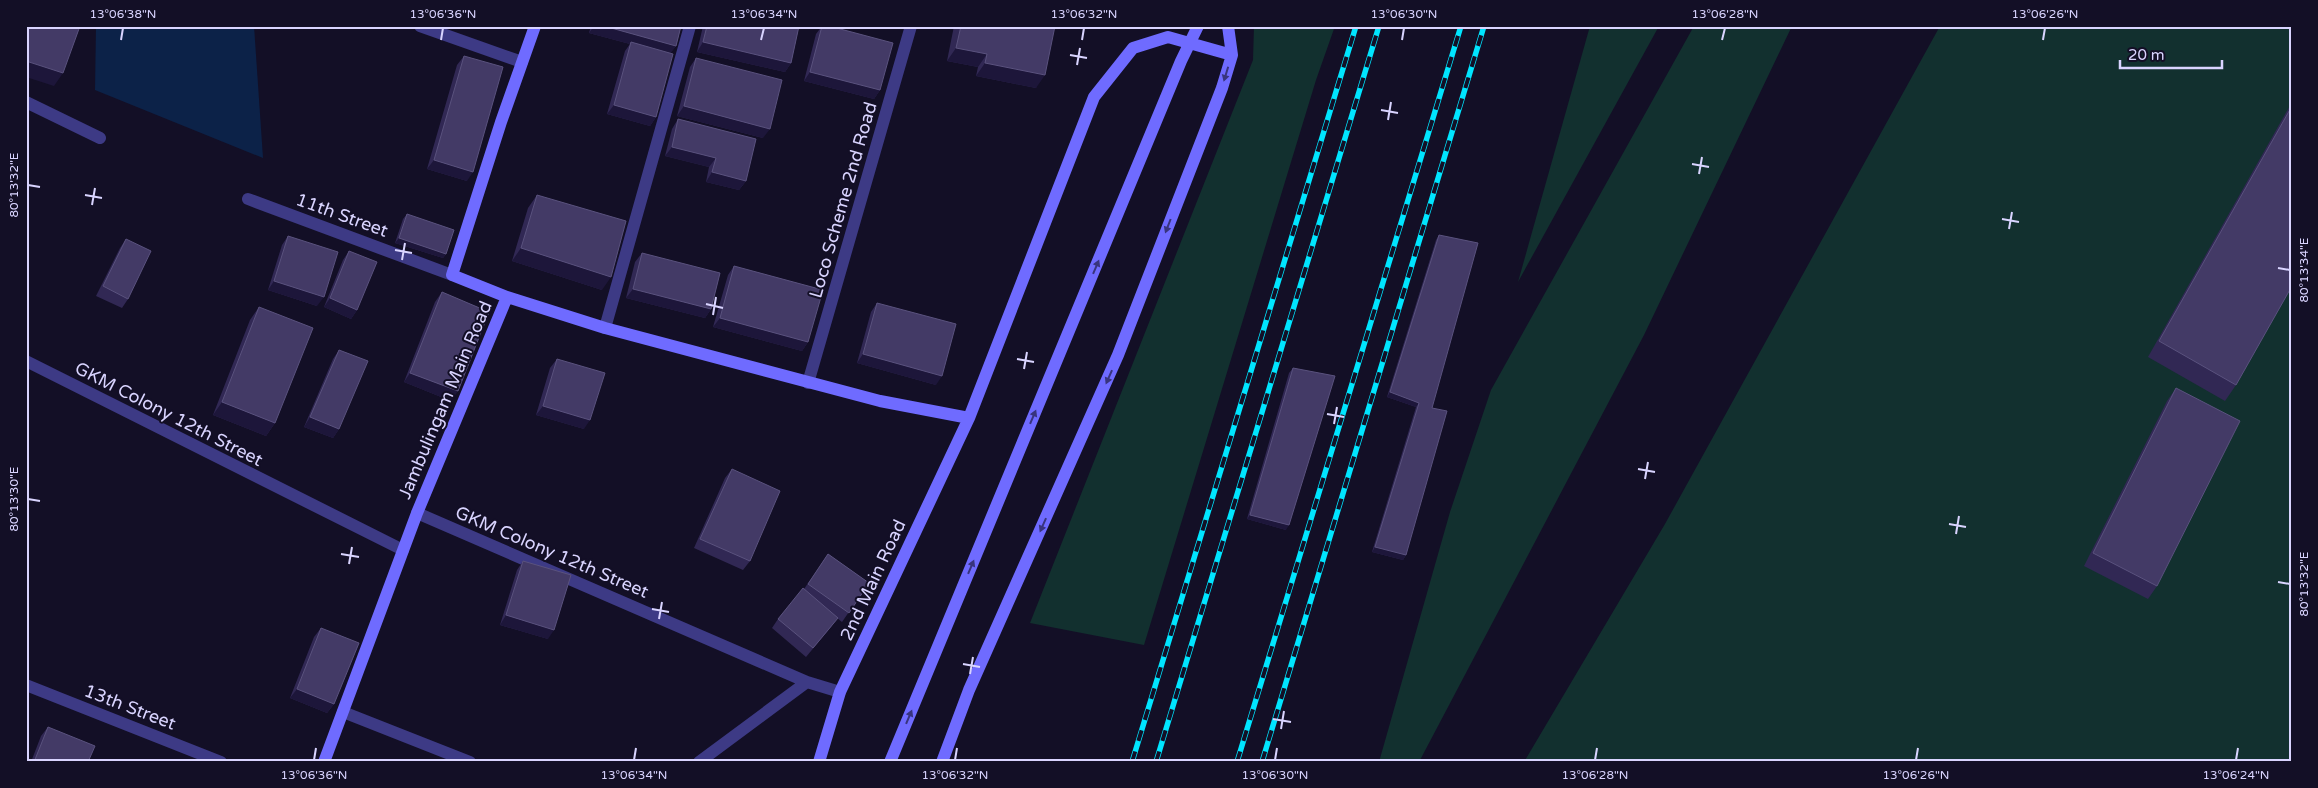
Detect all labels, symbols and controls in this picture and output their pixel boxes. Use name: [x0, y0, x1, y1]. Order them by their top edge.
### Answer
text: 13°06'38"N: [90, 7, 157, 21]
text: 13°06'36"N: [410, 7, 477, 21]
text: 13°06'34"N: [731, 7, 798, 21]
text: 13°06'32"N: [1051, 7, 1118, 21]
text: 13°06'30"N: [1371, 7, 1438, 21]
text: 13°06'28"N: [1692, 7, 1759, 21]
text: 13°06'26"N: [2012, 7, 2079, 21]
scale bar: [2120, 38, 2223, 70]
text: 20 m: [2128, 46, 2165, 64]
one-way arrow: [1222, 67, 1230, 82]
street label: Loco Scheme 2nd Road: [804, 99, 882, 301]
text: 80°13'32"E: [7, 152, 21, 218]
street label: 11th Street: [293, 188, 391, 242]
one-way arrow: [1164, 219, 1172, 233]
text: 80°13'34"E: [2297, 237, 2311, 303]
one-way arrow: [1092, 260, 1100, 274]
street label: Jambulingam Main Road: [393, 298, 497, 502]
street label: GKM Colony 12th Street: [71, 357, 267, 471]
one-way arrow: [1104, 370, 1112, 384]
one-way arrow: [1030, 410, 1038, 424]
text: 80°13'30"E: [7, 466, 21, 532]
street label: GKM Colony 12th Street: [452, 501, 652, 603]
street label: 2nd Main Road: [835, 516, 911, 644]
one-way arrow: [1038, 518, 1046, 532]
text: 80°13'32"E: [2297, 551, 2311, 617]
one-way arrow: [967, 559, 975, 574]
street label: 13th Street: [81, 679, 179, 735]
one-way arrow: [905, 710, 913, 724]
text: 13°06'36"N: [281, 768, 348, 782]
text: 13°06'34"N: [601, 768, 668, 782]
text: 13°06'32"N: [922, 768, 989, 782]
text: 13°06'30"N: [1242, 768, 1309, 782]
text: 13°06'28"N: [1562, 768, 1629, 782]
text: 13°06'26"N: [1883, 768, 1950, 782]
text: 13°06'24"N: [2203, 768, 2270, 782]

